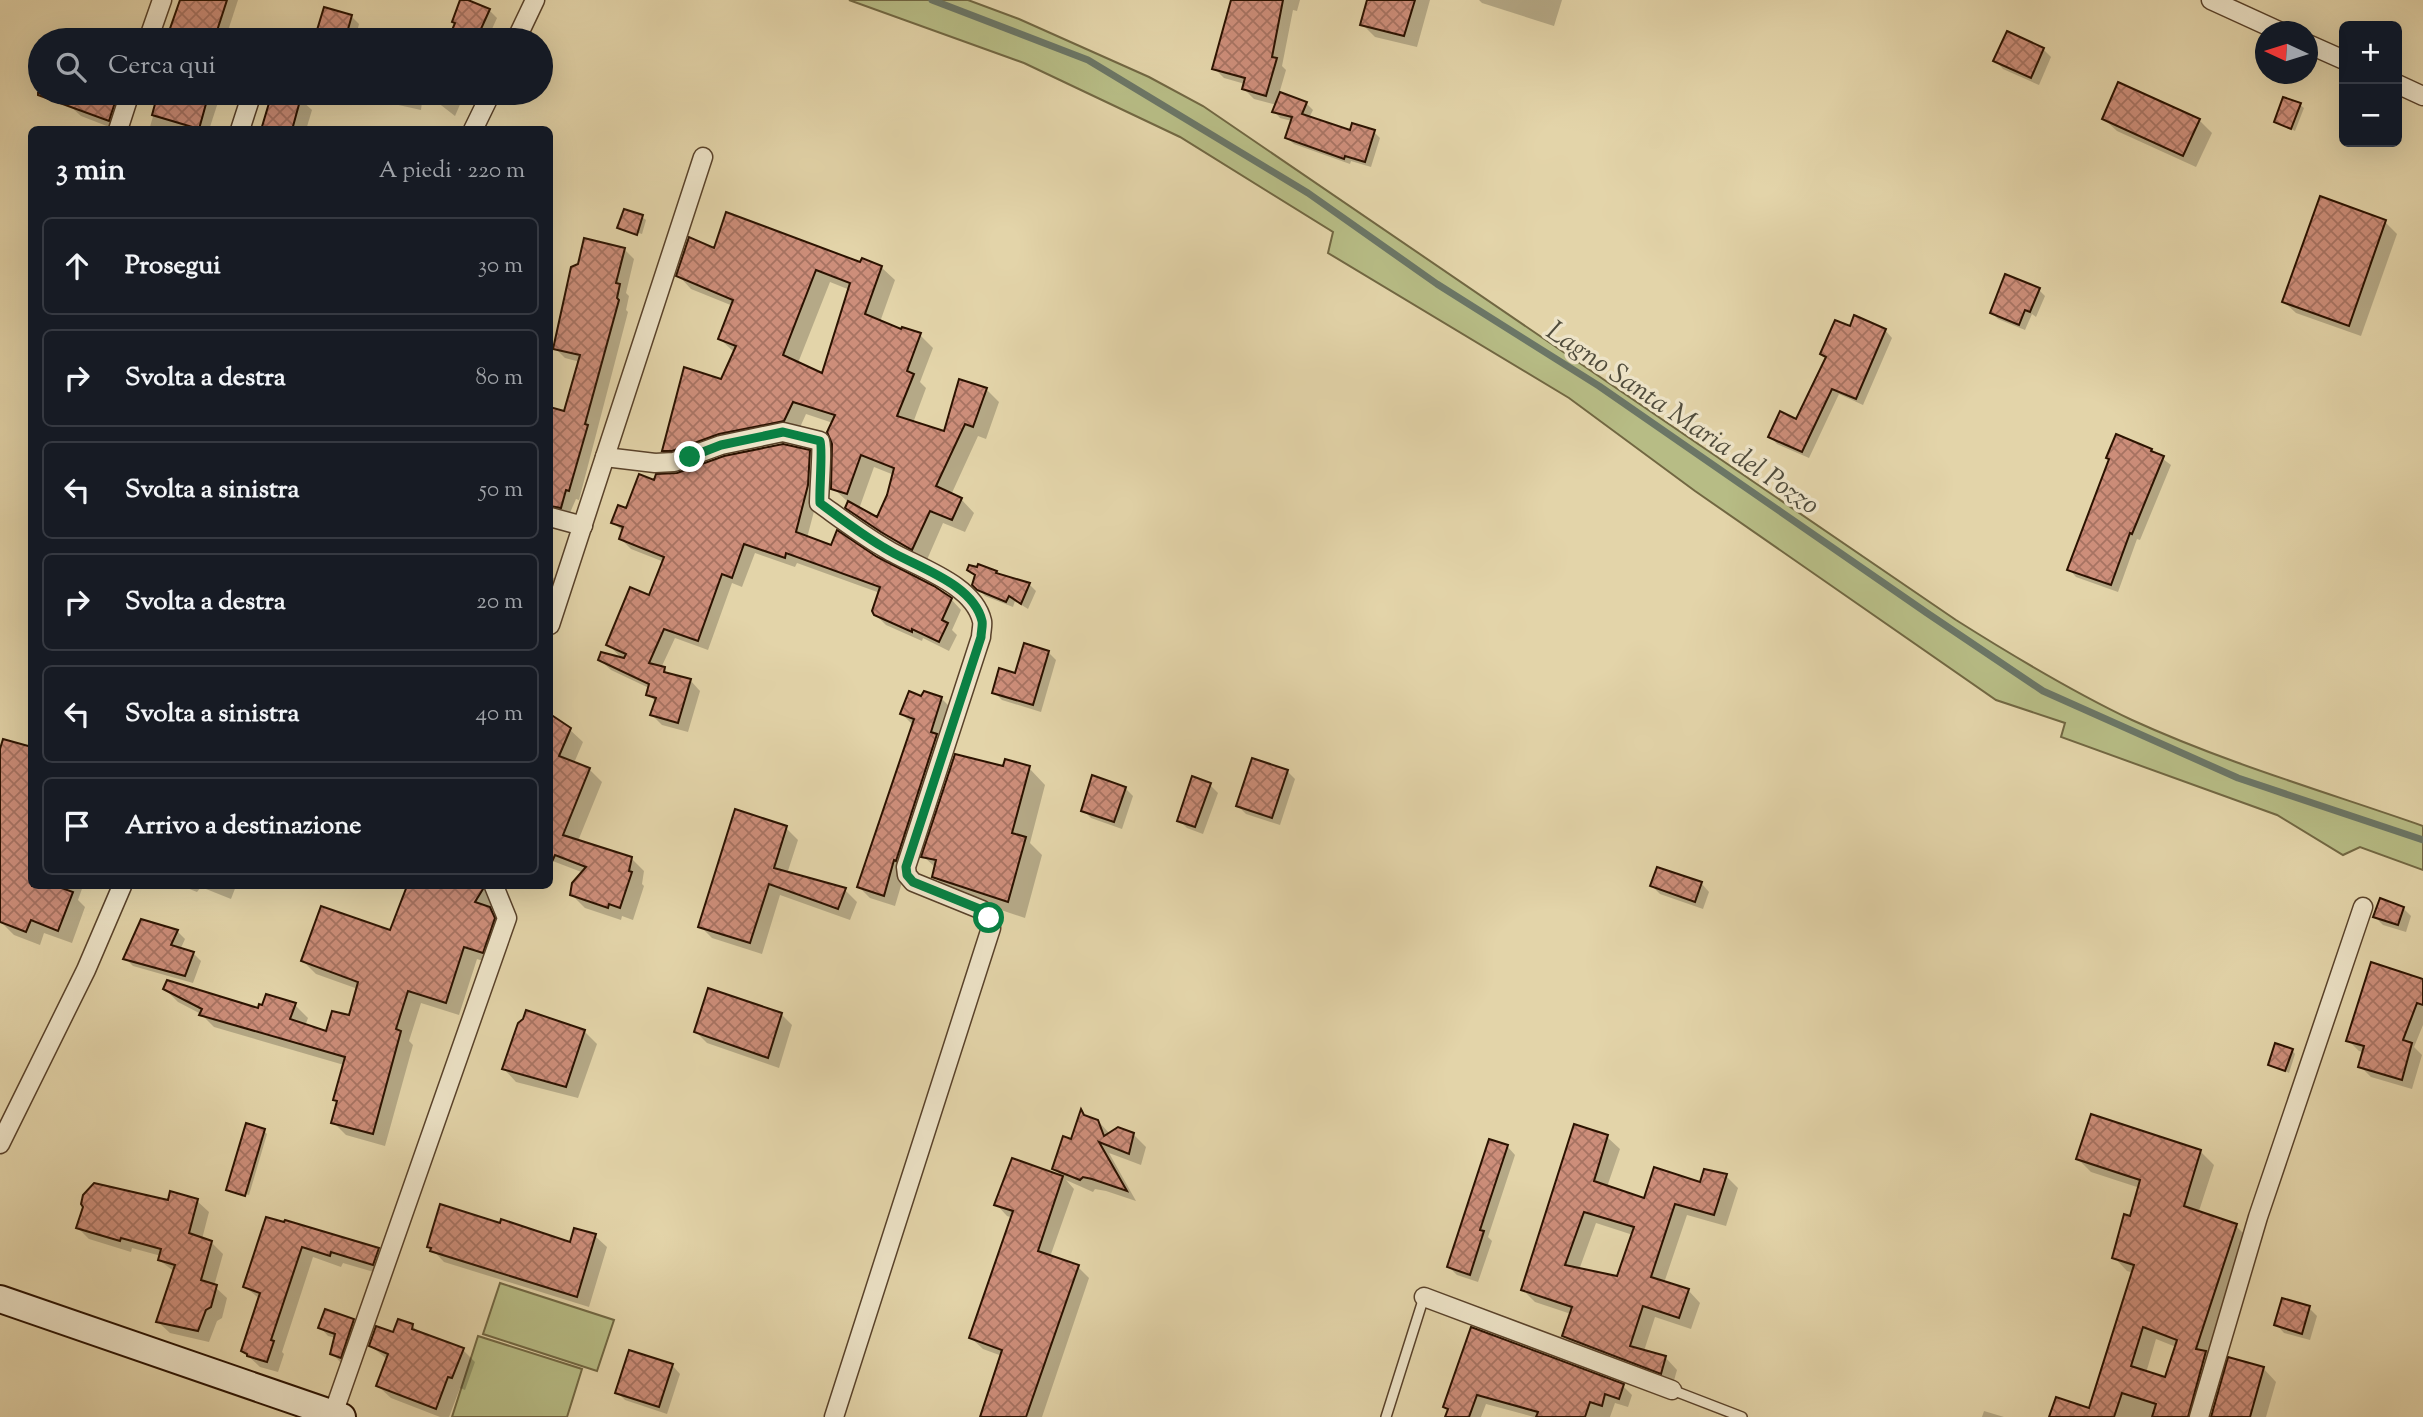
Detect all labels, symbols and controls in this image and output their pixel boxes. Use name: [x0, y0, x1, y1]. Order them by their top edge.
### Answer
north arrow: [2255, 21, 2318, 84]
map controls: [2339, 21, 2402, 147]
button: +: [2339, 21, 2402, 84]
search box: [28, 28, 553, 105]
icon: search: [52, 48, 90, 86]
text: Cerca qui: [108, 48, 216, 85]
button: −: [2339, 84, 2402, 147]
text: 3 min: [56, 150, 126, 193]
text: A piedi · 220 m: [379, 155, 525, 188]
icon: ahead: [58, 247, 96, 285]
text: Prosegui: [125, 248, 221, 285]
text: 30 m: [478, 250, 523, 283]
water label: Lagno Santa Maria del Pozzo: [1537, 312, 1827, 526]
icon: right: [58, 359, 96, 397]
text: Svolta a destra: [125, 360, 286, 397]
text: 80 m: [475, 362, 523, 395]
route end: [674, 441, 705, 472]
icon: left: [58, 471, 96, 509]
text: Svolta a sinistra: [125, 472, 300, 509]
text: 50 m: [479, 474, 523, 507]
icon: right: [58, 583, 96, 621]
text: Svolta a destra: [125, 584, 286, 621]
text: 20 m: [476, 586, 523, 619]
icon: left: [58, 695, 96, 733]
text: Svolta a sinistra: [125, 696, 300, 733]
text: 40 m: [476, 698, 523, 731]
icon: arrive: [58, 807, 96, 845]
text: Arrivo a destinazione: [125, 808, 361, 845]
route start: [973, 902, 1004, 933]

